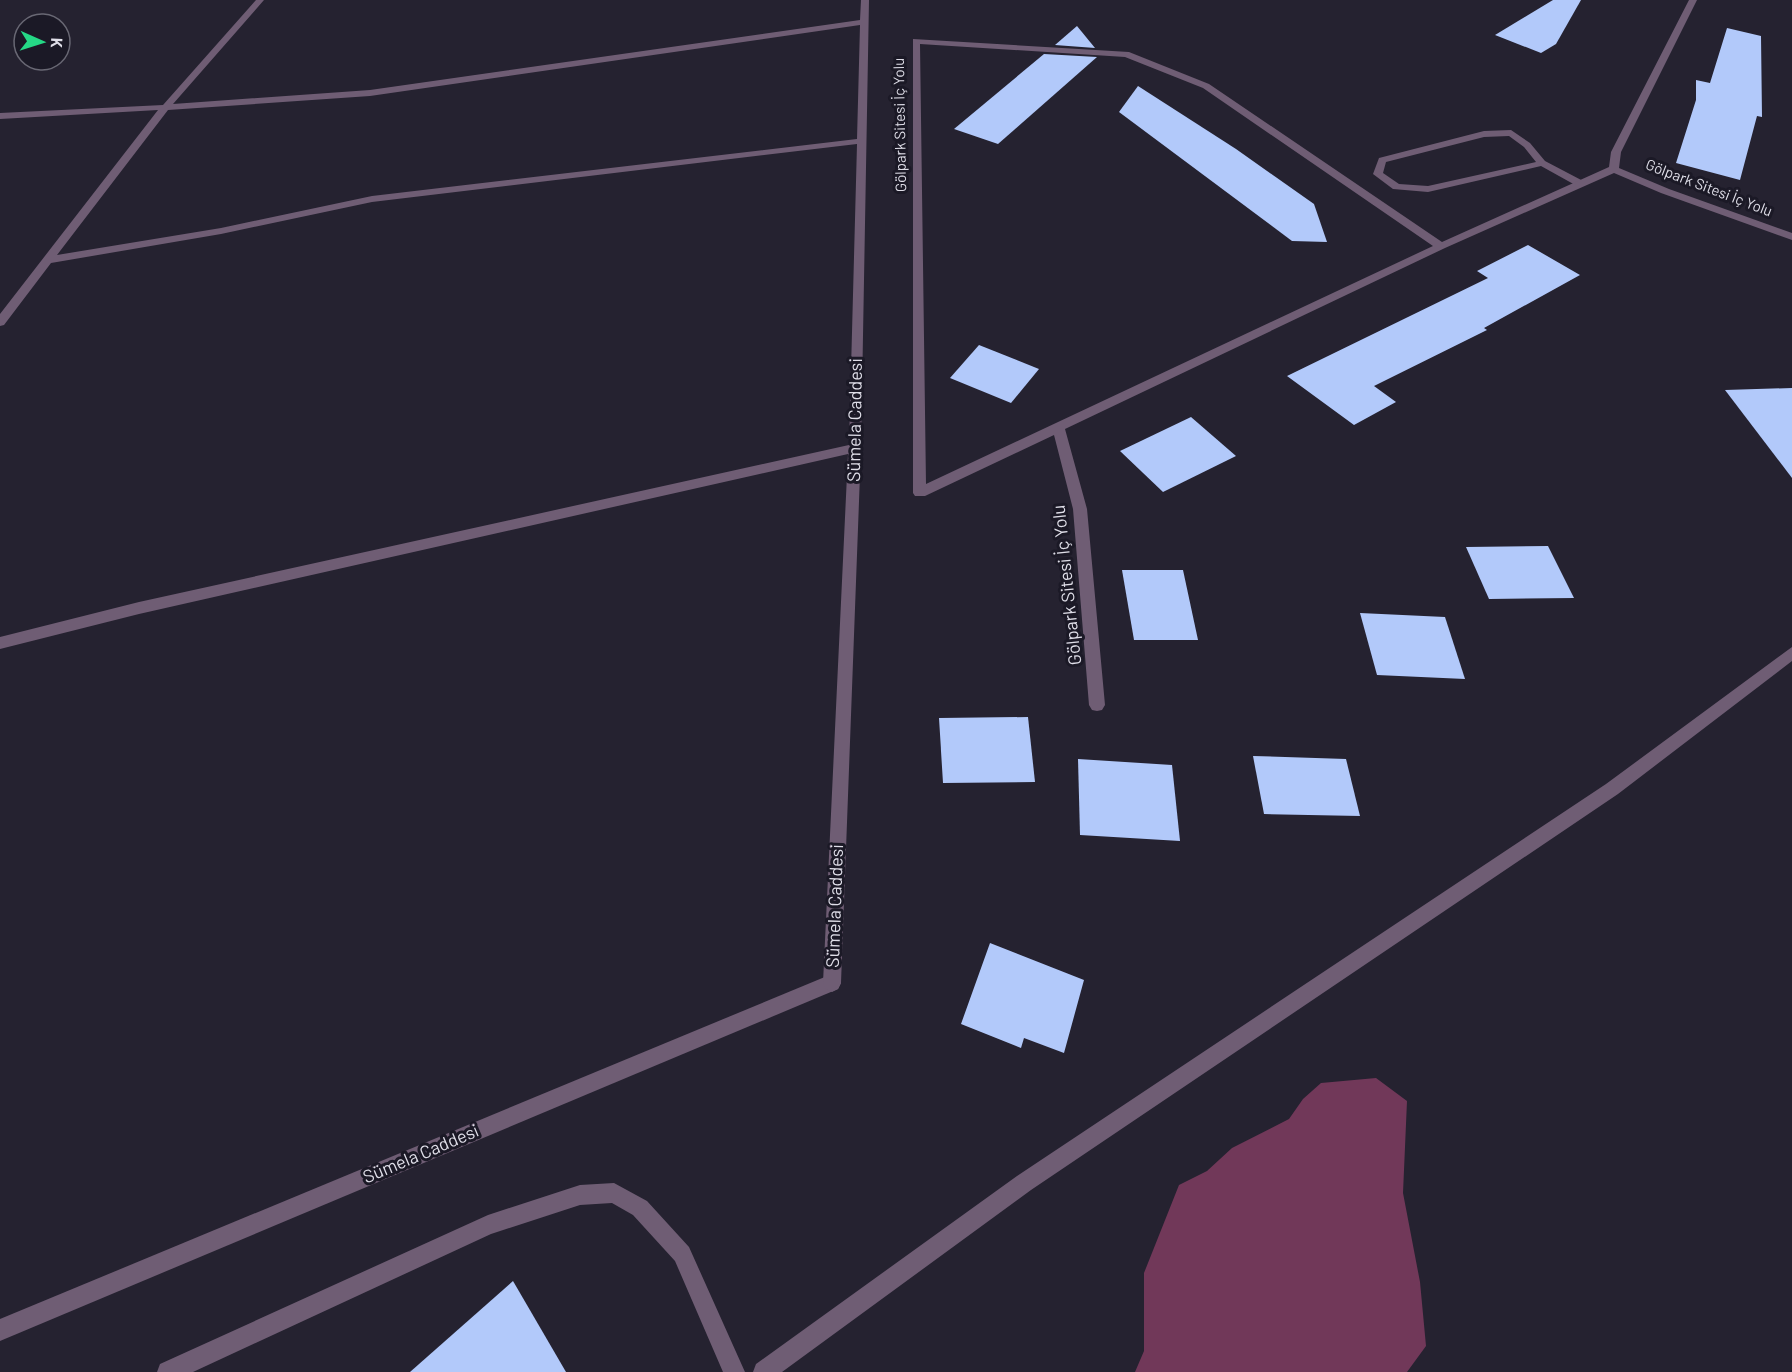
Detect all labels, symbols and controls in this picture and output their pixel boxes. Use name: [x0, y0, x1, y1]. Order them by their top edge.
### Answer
north arrow: [12, 12, 72, 72]
text: K: [48, 37, 67, 48]
street label: Gölpark Sitesi İç Yolu: [889, 58, 909, 192]
street label: Gölpark Sitesi İç Yolu: [1643, 155, 1775, 220]
street label: Sümela Caddesi: [842, 358, 866, 482]
street label: Gölpark Sitesi İç Yolu: [1047, 504, 1085, 666]
street label: Sümela Caddesi: [821, 844, 847, 968]
street label: Sümela Caddesi: [359, 1119, 482, 1187]

